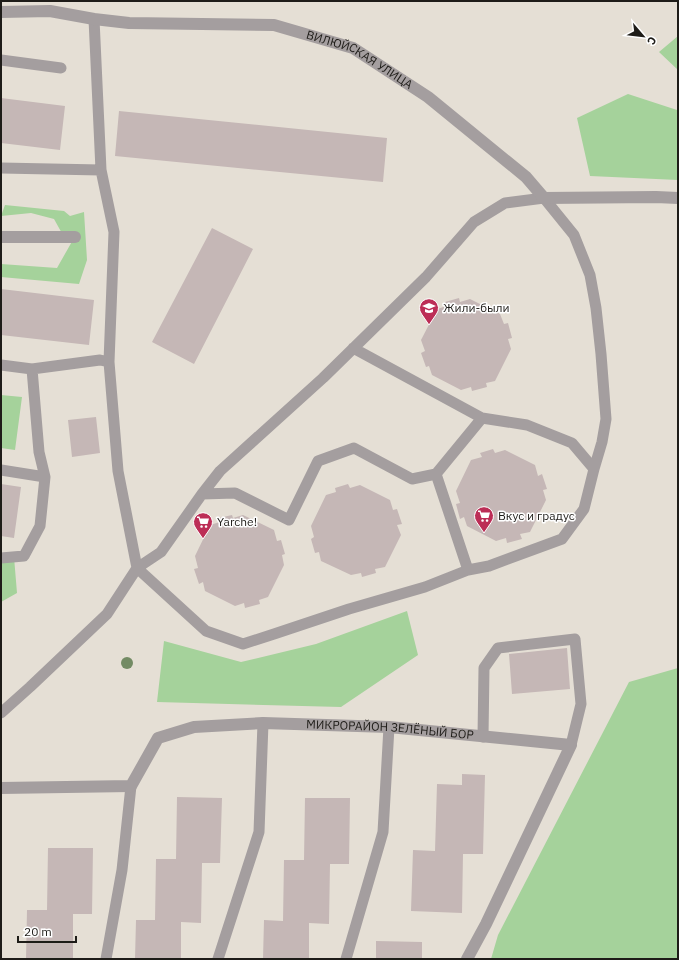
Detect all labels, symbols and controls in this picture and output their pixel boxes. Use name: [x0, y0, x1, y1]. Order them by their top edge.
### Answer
north arrow: [623, 16, 663, 56]
street label: ВИЛЮЙСКАЯ УЛИЦА: [305, 27, 416, 92]
text: С: [644, 34, 660, 47]
school or university icon: Жили-были: [418, 297, 440, 325]
place label: Жили-были: [443, 300, 510, 315]
supermarket icon: Вкус и градус: [473, 505, 495, 533]
place label: Вкус и градус: [498, 508, 575, 523]
supermarket icon: Yarche!: [192, 511, 214, 539]
place label: Yarche!: [217, 514, 257, 529]
street label: МИКРОРАЙОН ЗЕЛЁНЫЙ БОР: [306, 716, 474, 742]
scale bar: [18, 918, 76, 944]
text: 20 m: [24, 924, 52, 939]

